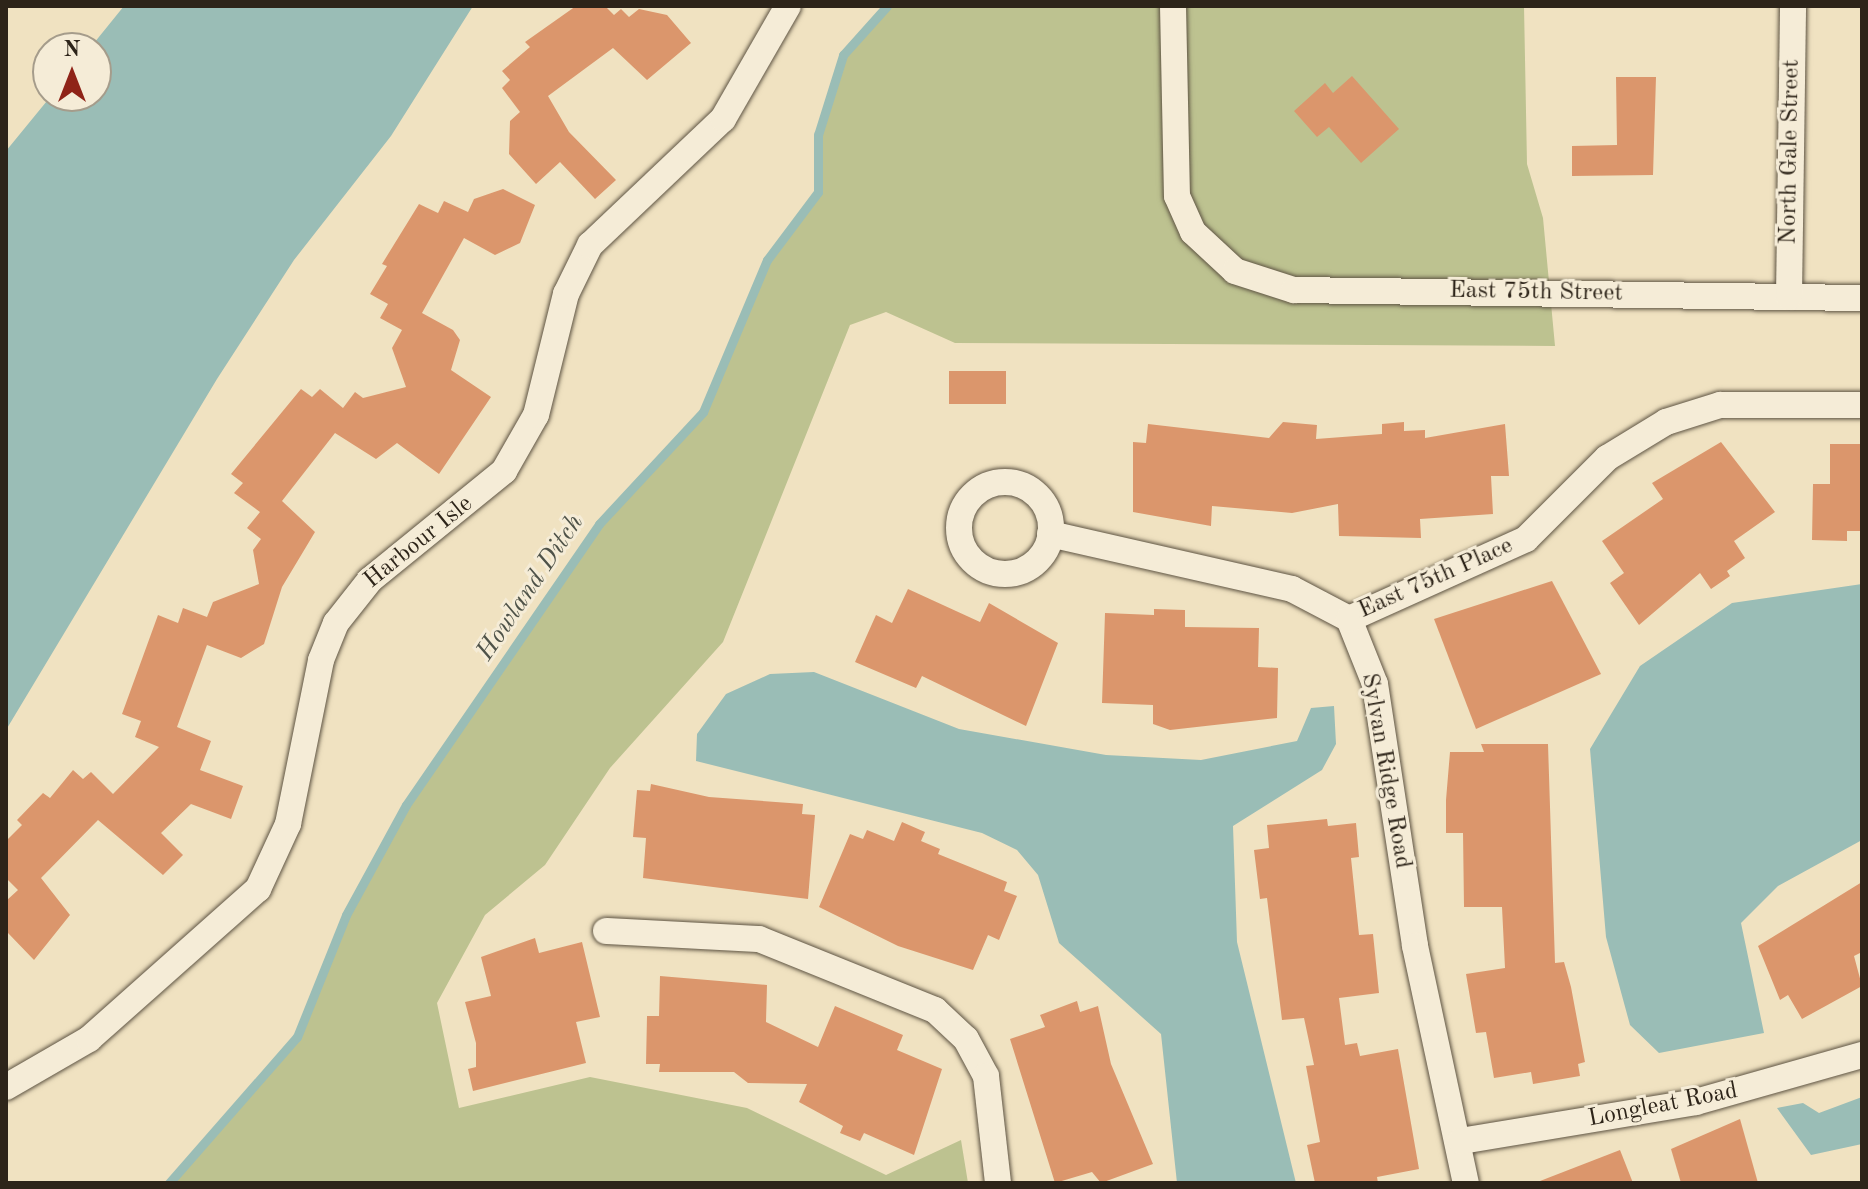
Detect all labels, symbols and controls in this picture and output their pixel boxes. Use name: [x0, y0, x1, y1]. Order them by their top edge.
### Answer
north arrow: [32, 32, 112, 112]
text: N: [64, 39, 80, 61]
street label: North Gale Street: [1775, 59, 1807, 245]
street label: East 75th Street: [1449, 277, 1623, 309]
street label: Harbour Isle: [359, 490, 479, 596]
water label: Howland Ditch: [471, 509, 591, 667]
street label: East 75th Place: [1354, 532, 1518, 626]
street label: Sylvan Ridge Road: [1354, 671, 1416, 871]
street label: Longleat Road: [1586, 1077, 1740, 1135]

